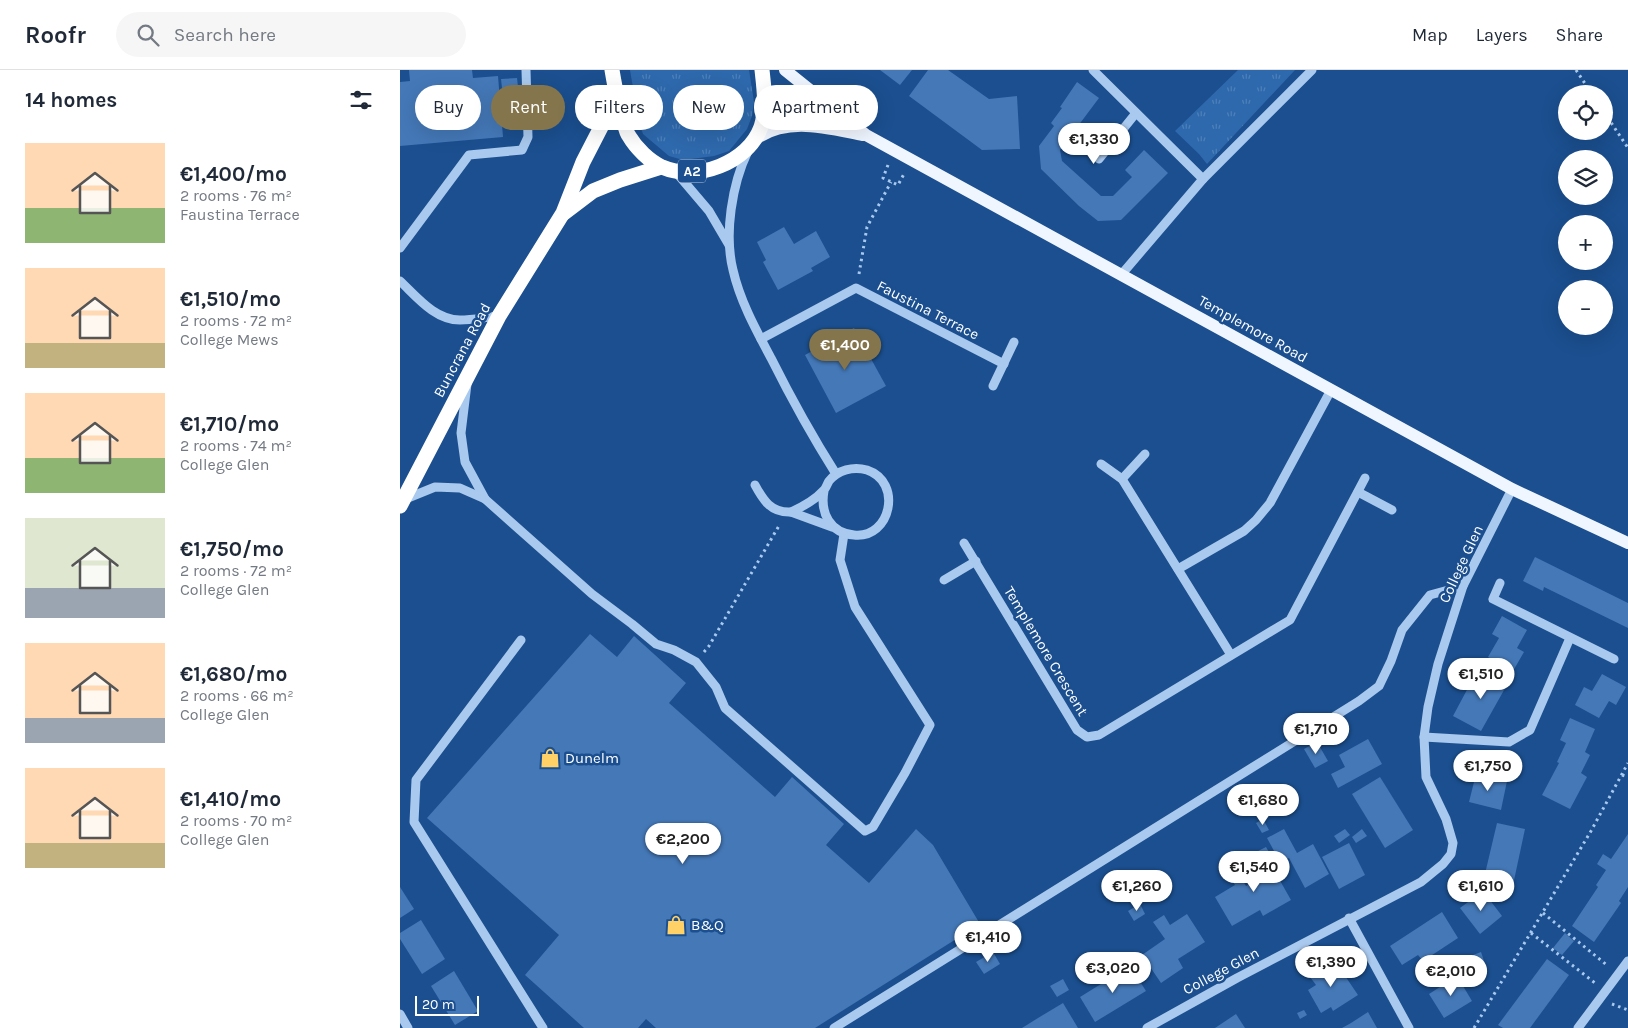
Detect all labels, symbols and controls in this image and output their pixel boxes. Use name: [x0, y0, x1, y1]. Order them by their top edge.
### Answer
search box: [116, 12, 466, 57]
text: Roofr: [25, 21, 86, 49]
icon: search: [134, 21, 162, 49]
text: Search here: [174, 24, 276, 46]
text: Map: [1412, 24, 1448, 46]
text: Layers: [1476, 24, 1528, 46]
text: Share: [1556, 24, 1603, 46]
chip: Buy: [415, 85, 481, 130]
chip: Rent: [491, 85, 565, 130]
chip: Filters: [575, 85, 663, 130]
chip: New: [673, 85, 744, 130]
chip: Apartment: [754, 85, 878, 130]
map controls: [1558, 85, 1613, 335]
button: locate: [1558, 85, 1613, 140]
icon: filters: [347, 86, 375, 114]
text: 14 homes: [25, 88, 117, 112]
pin: €1,330: [1053, 122, 1135, 165]
text: €1,330: [1069, 129, 1119, 148]
button: layers: [1558, 150, 1613, 205]
road number: A2: [678, 160, 706, 182]
text: €1,400/mo: [180, 162, 287, 186]
icon: home: [65, 163, 125, 223]
text: 2 rooms · 76 m²: [180, 186, 292, 205]
text: Faustina Terrace: [180, 205, 300, 224]
button: +: [1558, 215, 1613, 270]
street label: Faustina Terrace: [874, 276, 982, 344]
button: −: [1558, 280, 1613, 335]
text: €1,510/mo: [180, 287, 281, 311]
icon: home: [65, 288, 125, 348]
street label: Templemore Road: [1195, 291, 1311, 367]
street label: Buncrana Road: [430, 300, 494, 400]
text: 2 rooms · 72 m²: [180, 311, 292, 330]
pin: €1,400: [804, 328, 886, 371]
text: College Mews: [180, 330, 279, 349]
text: €1,400: [820, 335, 870, 354]
text: €1,710/mo: [180, 412, 279, 436]
icon: home: [65, 413, 125, 473]
text: 2 rooms · 74 m²: [180, 436, 292, 455]
text: College Glen: [180, 455, 269, 474]
street label: College Glen: [1435, 522, 1487, 606]
text: €1,750/mo: [180, 537, 284, 561]
icon: home: [65, 538, 125, 598]
text: 2 rooms · 72 m²: [180, 561, 292, 580]
text: College Glen: [180, 580, 269, 599]
street label: Templemore Crescent: [1000, 583, 1092, 719]
pin: €1,510: [1440, 658, 1522, 700]
text: €1,680/mo: [180, 662, 287, 686]
icon: home: [65, 663, 125, 723]
text: €1,510: [1458, 664, 1504, 683]
text: 2 rooms · 66 m²: [180, 686, 294, 705]
text: College Glen: [180, 705, 269, 724]
pin: €1,710: [1275, 712, 1357, 755]
text: €1,710: [1294, 719, 1338, 738]
shop icon: Dunelm: [539, 747, 561, 769]
place label: Dunelm: [565, 749, 619, 767]
pin: €1,750: [1447, 750, 1529, 792]
text: €1,750: [1464, 756, 1512, 775]
pin: €1,680: [1222, 784, 1304, 826]
text: €1,410/mo: [180, 787, 281, 811]
icon: home: [65, 788, 125, 848]
text: €1,680: [1238, 790, 1288, 809]
text: 2 rooms · 70 m²: [180, 811, 292, 830]
pin: €2,200: [642, 822, 724, 865]
text: €2,200: [656, 829, 710, 848]
text: College Glen: [180, 830, 269, 849]
pin: €1,540: [1213, 850, 1295, 893]
text: €1,540: [1230, 857, 1278, 876]
pin: €1,260: [1096, 870, 1178, 912]
pin: €1,610: [1440, 870, 1522, 912]
text: €1,260: [1112, 876, 1162, 895]
text: €1,610: [1458, 876, 1504, 895]
shop icon: B&Q: [665, 914, 687, 936]
place label: B&Q: [691, 916, 724, 934]
pin: €1,410: [947, 920, 1029, 963]
text: €1,410: [965, 927, 1011, 946]
street label: College Glen: [1180, 943, 1262, 999]
pin: €1,390: [1290, 946, 1372, 988]
pin: €3,020: [1072, 952, 1154, 994]
text: €1,390: [1306, 952, 1356, 971]
pin: €2,010: [1410, 954, 1492, 997]
text: €3,020: [1086, 958, 1140, 977]
text: €2,010: [1426, 961, 1476, 980]
scale bar: [415, 993, 479, 1016]
text: 20 m: [422, 996, 455, 1013]

